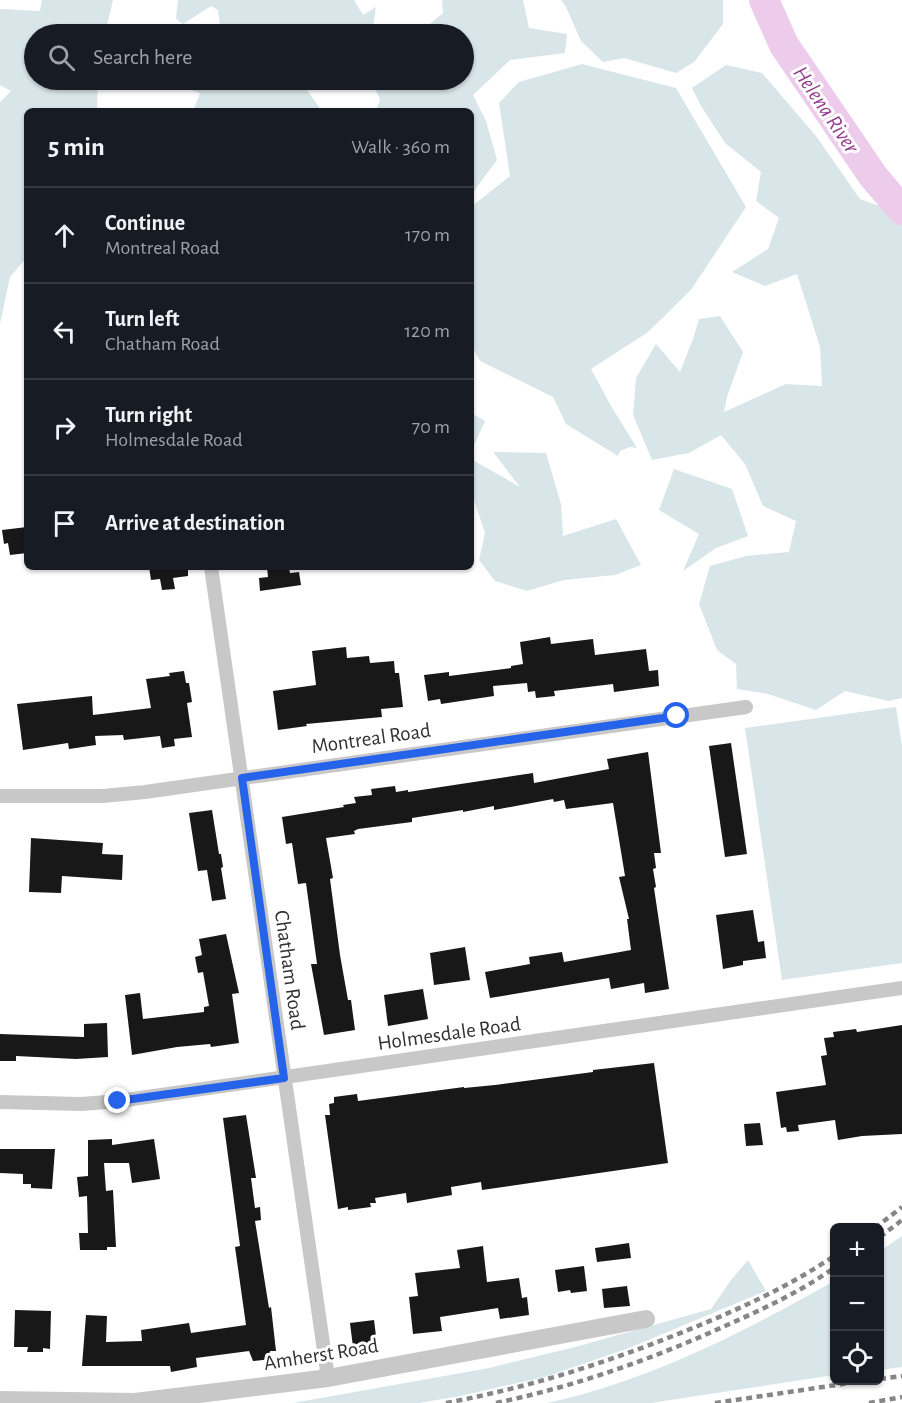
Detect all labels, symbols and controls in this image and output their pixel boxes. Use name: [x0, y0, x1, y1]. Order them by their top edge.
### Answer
search box: [24, 24, 474, 90]
icon: search: [45, 41, 78, 74]
text: Search here: [93, 46, 192, 68]
water label: Helena River: [789, 62, 864, 158]
text: 5 min: [48, 134, 105, 160]
text: Walk · 360 m: [351, 137, 450, 157]
text: Continue: [105, 212, 185, 234]
icon: ahead: [48, 219, 81, 252]
text: 170 m: [405, 225, 450, 245]
text: Montreal Road: [105, 238, 220, 258]
text: Turn left: [105, 308, 179, 330]
icon: left: [48, 315, 81, 348]
text: 120 m: [404, 321, 450, 341]
text: Chatham Road: [105, 334, 220, 354]
text: Turn right: [105, 404, 192, 426]
icon: right: [48, 411, 81, 444]
text: 70 m: [412, 417, 450, 437]
text: Holmesdale Road: [105, 430, 243, 450]
icon: arrive: [48, 507, 81, 540]
text: Arrive at destination: [105, 512, 285, 534]
route start: [663, 702, 689, 728]
street label: Montreal Road: [310, 720, 432, 757]
street label: Chatham Road: [271, 909, 308, 1031]
street label: Holmesdale Road: [376, 1013, 522, 1054]
route end: [104, 1087, 130, 1113]
map controls: [830, 1223, 884, 1385]
button: +: [830, 1223, 884, 1277]
button: −: [830, 1277, 884, 1331]
button: locate: [830, 1331, 884, 1385]
street label: Amherst Road: [262, 1335, 380, 1374]

